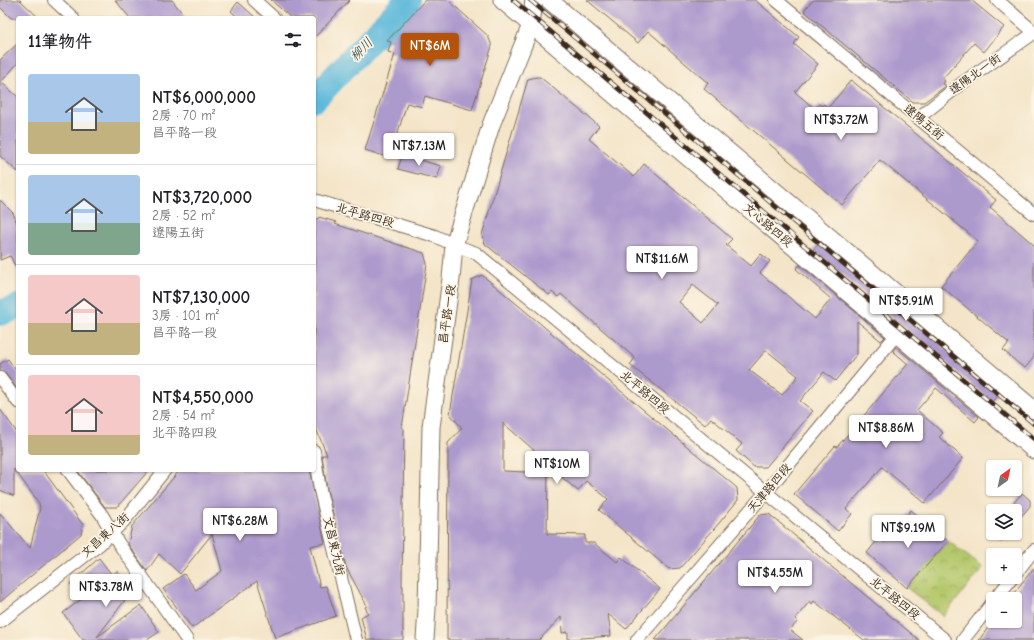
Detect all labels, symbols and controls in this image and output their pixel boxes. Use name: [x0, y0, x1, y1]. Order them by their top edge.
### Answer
icon: filters: [282, 29, 304, 51]
text: 11筆物件: [28, 32, 92, 51]
pin: NT$6M: [402, 33, 458, 67]
water label: 柳川: [347, 34, 376, 64]
text: NT$6M: [410, 38, 450, 53]
street label: 遼陽北一街: [947, 51, 1003, 97]
text: NT$6,000,000: [152, 88, 256, 107]
icon: home: [60, 90, 108, 138]
street label: 遼陽五街: [901, 101, 947, 143]
pin: NT$3.72M: [800, 107, 882, 141]
text: 2房 · 70 m²: [152, 108, 215, 123]
text: NT$3.72M: [814, 112, 868, 127]
text: 昌平路一段: [152, 125, 217, 140]
pin: NT$7.13M: [378, 133, 460, 167]
text: NT$7.13M: [392, 138, 446, 153]
text: NT$3,720,000: [152, 188, 252, 207]
icon: home: [60, 191, 108, 239]
street label: 北平路四段: [334, 200, 396, 230]
street label: 文心路四段: [741, 200, 795, 250]
text: 2房 · 52 m²: [152, 208, 215, 223]
text: 遼陽五街: [152, 225, 204, 240]
pin: NT$11.6M: [621, 246, 703, 280]
text: NT$11.6M: [636, 251, 688, 266]
street label: 昌平路一段: [436, 283, 458, 345]
text: NT$7,130,000: [152, 288, 250, 307]
pin: NT$5.91M: [865, 288, 947, 322]
icon: home: [60, 291, 108, 339]
text: NT$5.91M: [879, 293, 933, 308]
text: 3房 · 101 m²: [152, 308, 219, 323]
text: 昌平路一段: [152, 325, 217, 340]
street label: 北平路四段: [618, 367, 672, 417]
text: NT$4,550,000: [152, 388, 254, 407]
icon: home: [60, 391, 108, 439]
text: 2房 · 54 m²: [152, 408, 214, 423]
pin: NT$8.86M: [845, 415, 927, 449]
text: NT$8.86M: [858, 420, 914, 435]
text: 北平路四段: [152, 425, 217, 440]
pin: NT$10M: [524, 451, 590, 485]
text: NT$10M: [534, 456, 580, 471]
north arrow: [986, 460, 1022, 496]
map controls: [986, 460, 1022, 628]
street label: 天津路四段: [744, 461, 794, 515]
button: layers: [986, 504, 1022, 540]
pin: NT$6.28M: [199, 508, 281, 542]
street label: 文昌東八街: [78, 510, 132, 560]
text: NT$6.28M: [212, 513, 268, 528]
street label: 文昌東九街: [320, 515, 348, 577]
pin: NT$9.19M: [867, 515, 949, 549]
text: NT$9.19M: [881, 520, 935, 535]
button: +: [986, 548, 1022, 584]
pin: NT$4.55M: [734, 560, 816, 594]
text: NT$4.55M: [747, 565, 803, 580]
pin: NT$3.78M: [65, 574, 147, 608]
street label: 北平路四段: [867, 574, 923, 622]
text: NT$3.78M: [79, 579, 133, 594]
button: −: [986, 592, 1022, 628]

